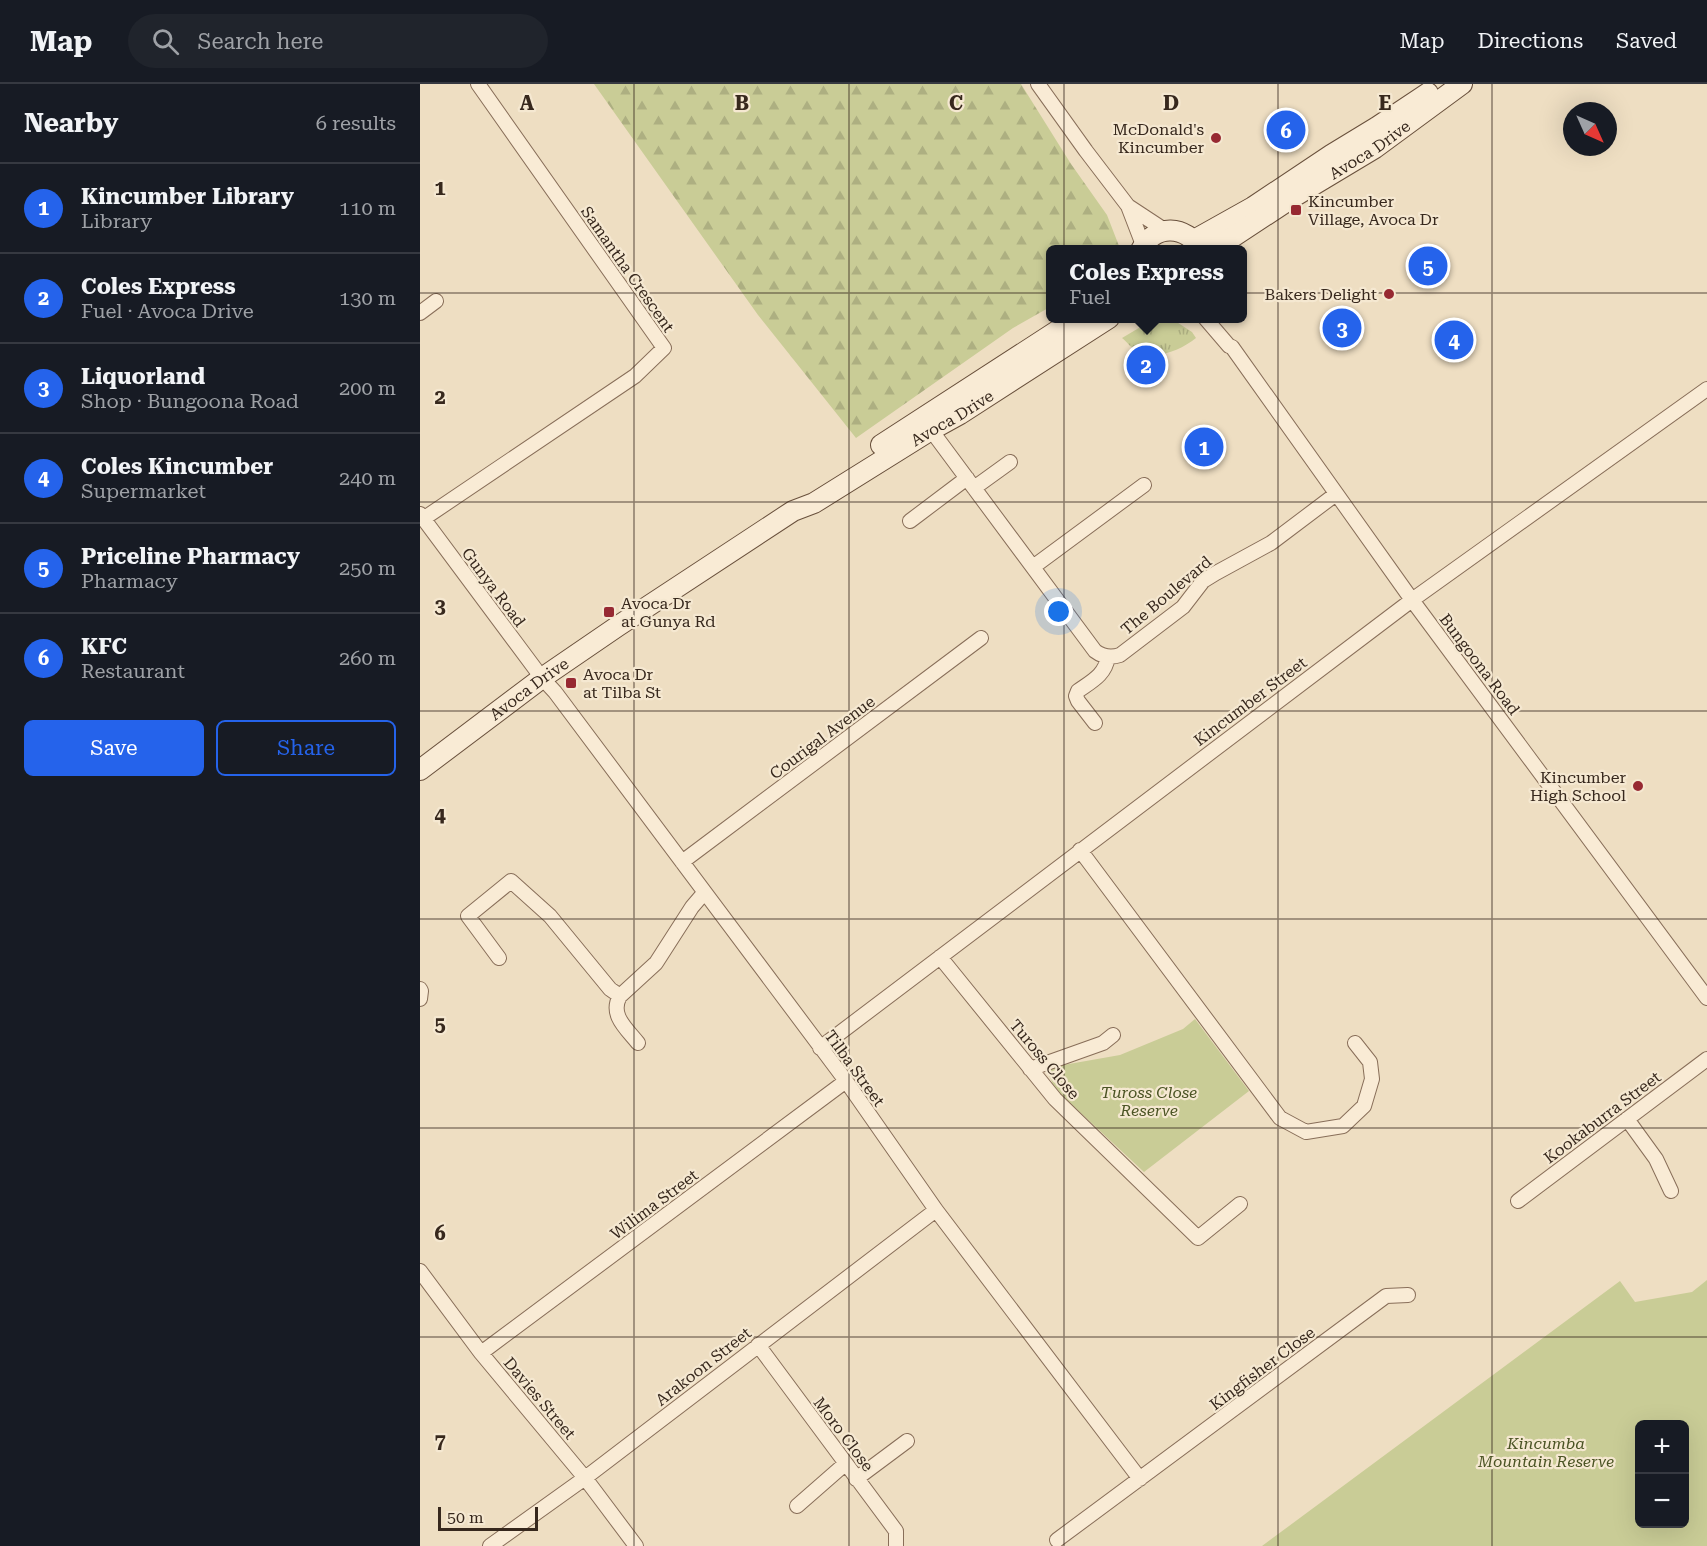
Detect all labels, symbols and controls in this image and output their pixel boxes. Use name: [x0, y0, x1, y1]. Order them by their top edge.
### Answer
search box: [128, 14, 548, 68]
text: Map: [30, 25, 92, 58]
icon: search: [149, 25, 182, 58]
text: Search here: [197, 29, 323, 54]
text: Map: [1400, 29, 1444, 53]
text: Directions: [1477, 29, 1583, 53]
text: Saved: [1616, 29, 1677, 53]
text: A: [520, 91, 535, 115]
text: B: [735, 91, 749, 115]
text: C: [949, 91, 963, 115]
text: D: [1163, 91, 1179, 115]
text: E: [1379, 91, 1392, 115]
north arrow: [1563, 102, 1617, 156]
text: Nearby: [24, 108, 118, 138]
pin: 6: [1266, 108, 1306, 152]
text: 6 results: [316, 111, 396, 135]
street label: Avoca Drive: [1326, 116, 1414, 183]
place label: McDonald's Kincumber: [1113, 120, 1204, 157]
marker: McDonald's Kincumber: [1209, 131, 1223, 145]
text: 1: [434, 176, 446, 200]
text: Kincumber Library: [81, 184, 294, 209]
place label: Kincumber Village, Avoca Dr: [1308, 192, 1439, 229]
text: 1: [38, 196, 49, 220]
text: 110 m: [339, 196, 396, 220]
street label: Samantha Crescent: [577, 203, 678, 336]
marker: Kincumber Village, Avoca Dr: [1289, 203, 1303, 217]
text: Library: [81, 209, 152, 233]
pin: 5: [1408, 244, 1448, 288]
popup: [1046, 245, 1247, 323]
text: Coles Express: [1069, 260, 1224, 285]
text: Coles Express: [81, 274, 236, 299]
text: Fuel: [1069, 285, 1111, 309]
place label: Bakers Delight: [1265, 285, 1377, 304]
text: 2: [38, 286, 49, 310]
text: 130 m: [339, 286, 396, 310]
marker: Bakers Delight: [1382, 287, 1396, 301]
text: Fuel · Avoca Drive: [81, 299, 254, 323]
pin: 3: [1322, 306, 1362, 350]
pin: 4: [1434, 318, 1474, 362]
pin: 2: [1126, 342, 1166, 388]
text: Liquorland: [81, 364, 205, 389]
text: 3: [38, 376, 49, 400]
text: 200 m: [339, 376, 396, 400]
text: 2: [434, 385, 446, 409]
street label: Avoca Drive: [907, 386, 997, 450]
text: Shop · Bungoona Road: [81, 389, 299, 413]
pin: 1: [1184, 424, 1224, 470]
text: Coles Kincumber: [81, 454, 273, 479]
text: 4: [38, 466, 49, 490]
text: 240 m: [339, 466, 396, 490]
text: Supermarket: [81, 479, 206, 503]
text: Priceline Pharmacy: [81, 544, 300, 569]
street label: Gunya Road: [458, 544, 530, 631]
street label: The Boulevard: [1117, 552, 1215, 639]
text: 5: [38, 556, 49, 580]
text: 250 m: [339, 556, 396, 580]
text: Pharmacy: [81, 569, 178, 593]
text: 3: [434, 594, 446, 618]
place label: Avoca Dr at Gunya Rd: [621, 594, 716, 631]
your location: [1044, 597, 1073, 626]
marker: Avoca Dr at Gunya Rd: [602, 605, 616, 619]
street label: Bungoona Road: [1435, 610, 1524, 719]
text: KFC: [81, 634, 127, 659]
text: 6: [38, 646, 49, 670]
text: 260 m: [339, 646, 396, 670]
street label: Kincumber Street: [1190, 653, 1310, 750]
street label: Avoca Drive: [486, 654, 572, 724]
text: Restaurant: [81, 659, 185, 683]
place label: Avoca Dr at Tilba St: [583, 665, 661, 702]
marker: Avoca Dr at Tilba St: [564, 676, 578, 690]
street label: Courigal Avenue: [766, 691, 879, 783]
button: Save: [24, 720, 204, 776]
button: Share: [216, 720, 396, 776]
place label: Kincumber High School: [1530, 768, 1626, 805]
marker: Kincumber High School: [1631, 779, 1645, 793]
text: 4: [434, 803, 446, 827]
text: 5: [434, 1012, 446, 1036]
street label: Tuross Close: [1006, 1015, 1084, 1103]
street label: Tilba Street: [821, 1026, 889, 1110]
street label: Kookaburra Street: [1540, 1067, 1664, 1167]
park label: Tuross Close Reserve: [1101, 1083, 1197, 1120]
street label: Wilima Street: [607, 1165, 702, 1243]
text: 6: [434, 1221, 446, 1245]
street label: Kingfisher Close: [1206, 1322, 1319, 1414]
street label: Arakoon Street: [652, 1323, 755, 1410]
street label: Davies Street: [500, 1353, 579, 1443]
street label: Moro Close: [810, 1394, 878, 1475]
map controls: [1635, 1420, 1689, 1528]
button: +: [1635, 1420, 1689, 1474]
text: 7: [434, 1429, 446, 1453]
park label: Kincumba Mountain Reserve: [1477, 1434, 1614, 1471]
button: −: [1635, 1474, 1689, 1528]
scale bar: [438, 1504, 538, 1532]
text: 50 m: [447, 1508, 484, 1527]

